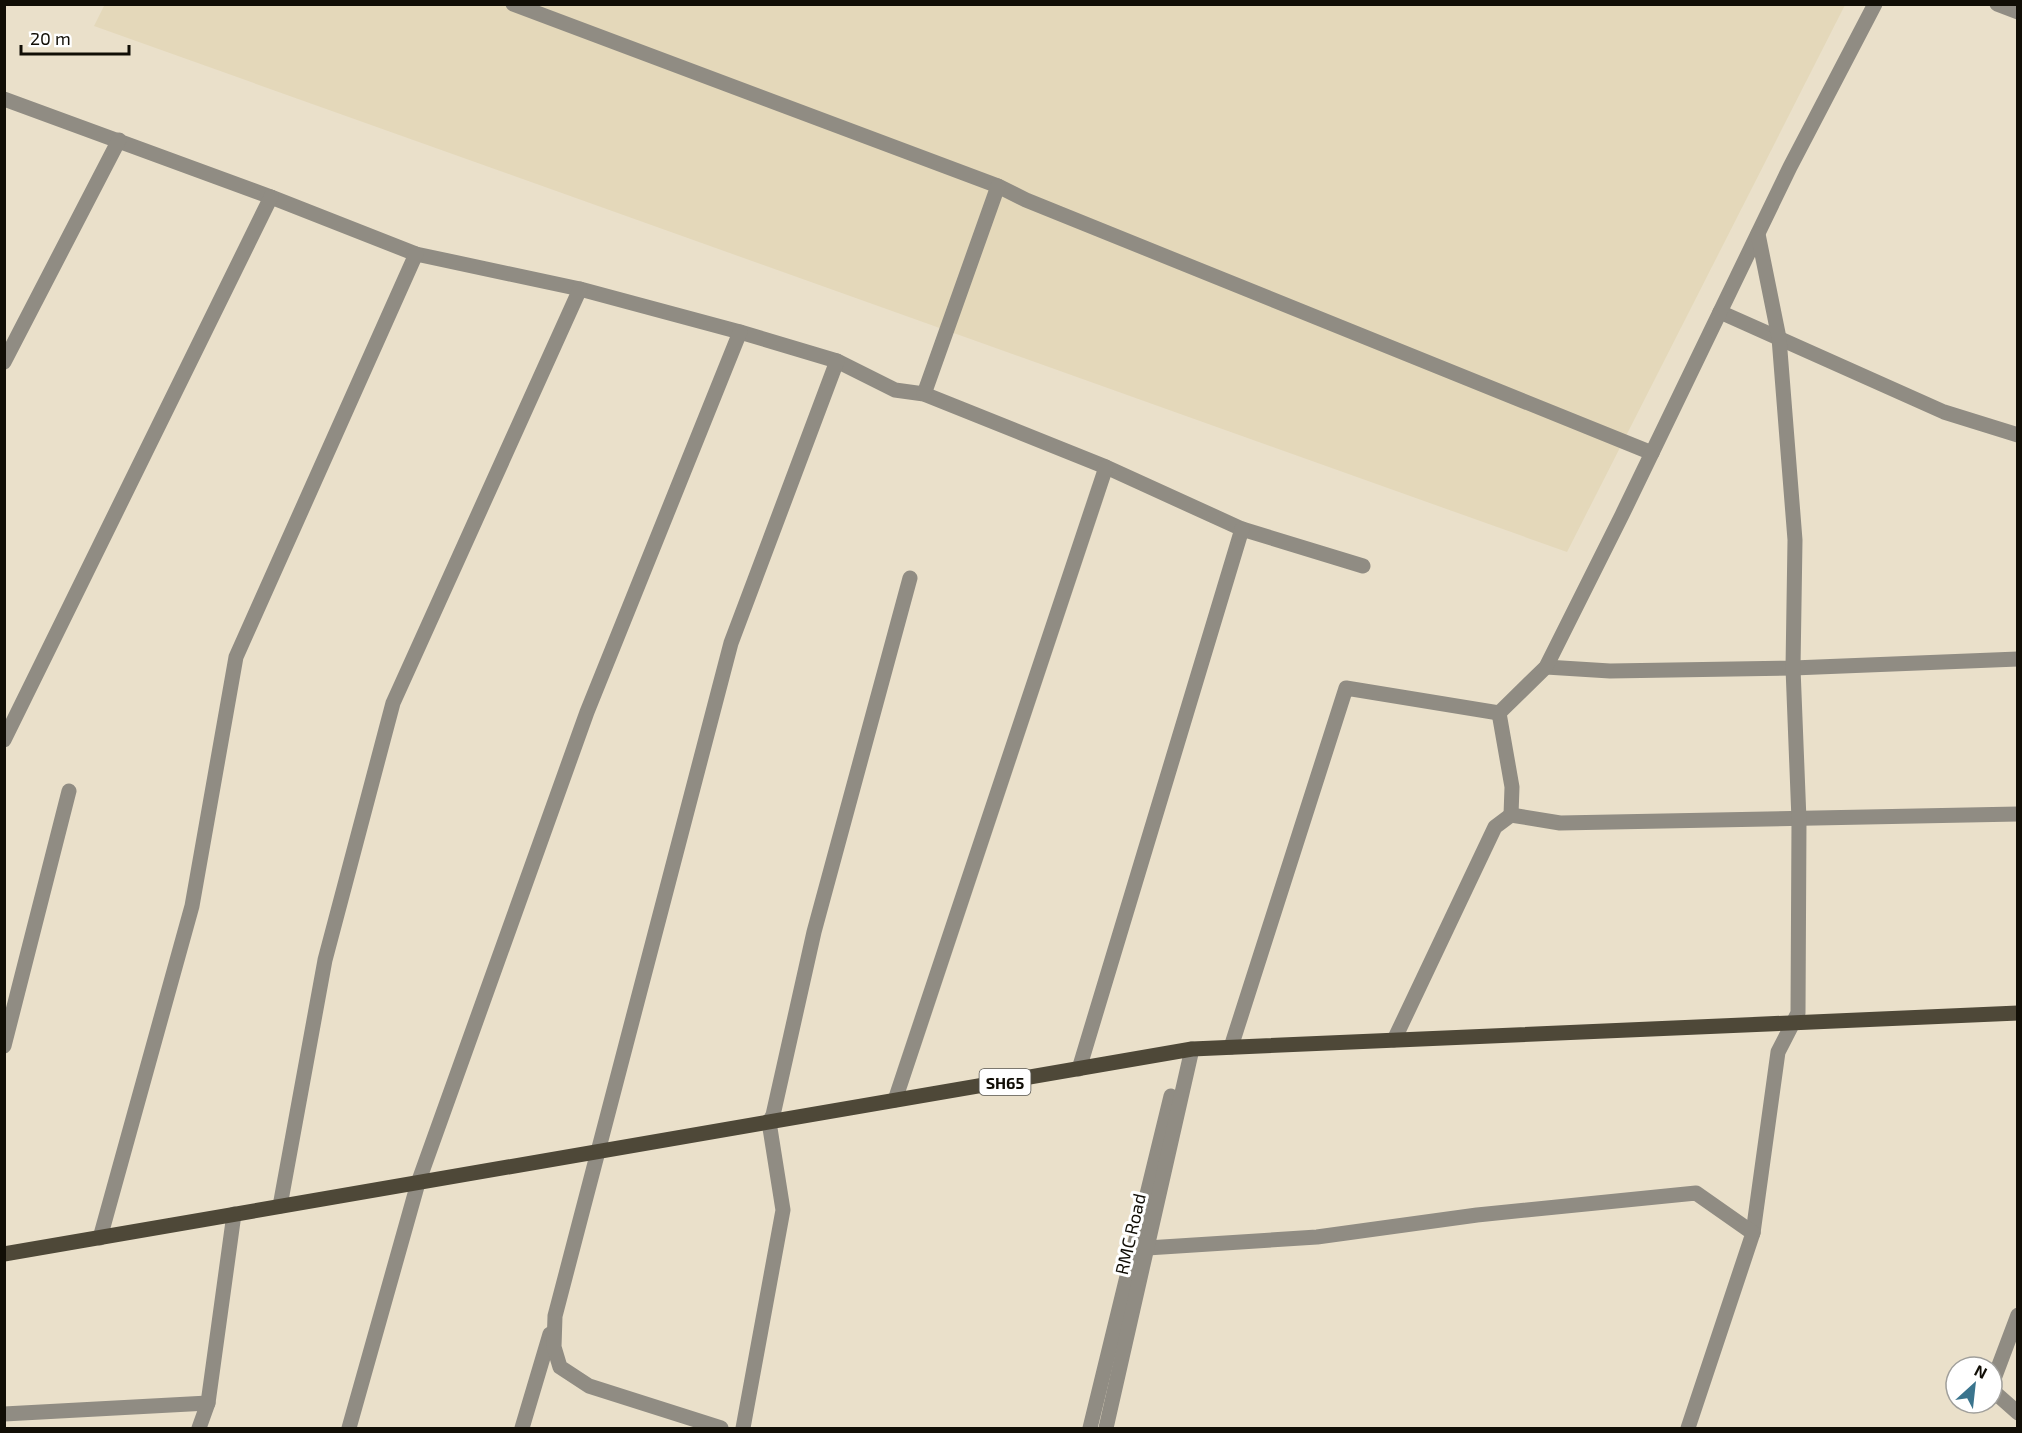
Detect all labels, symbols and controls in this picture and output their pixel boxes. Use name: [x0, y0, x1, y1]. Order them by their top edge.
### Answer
scale bar: [21, 18, 129, 56]
text: 20 m: [30, 27, 71, 49]
road number: SH65: [980, 1069, 1030, 1095]
street label: RMC Road: [1110, 1191, 1150, 1277]
north arrow: [1944, 1355, 2004, 1415]
text: N: [1972, 1360, 1991, 1382]

